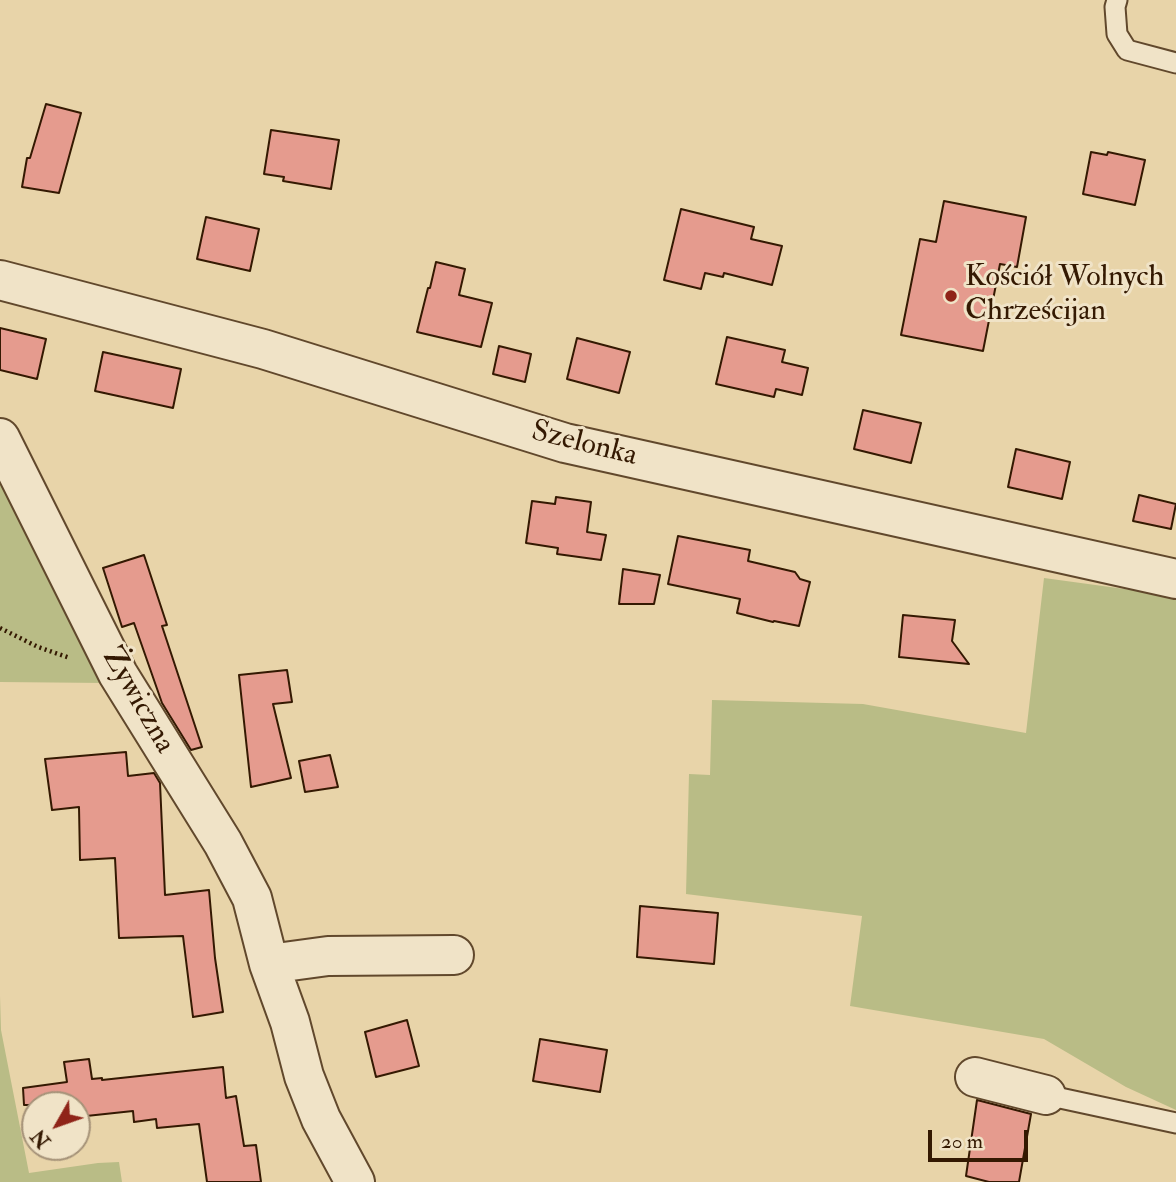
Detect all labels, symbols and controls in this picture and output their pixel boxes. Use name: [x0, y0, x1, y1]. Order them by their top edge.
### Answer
place label: Kościół Wolnych Chrześcijan: [965, 261, 1164, 332]
marker: Kościół Wolnych Chrześcijan: [943, 288, 959, 304]
street label: Szelonka: [527, 415, 641, 475]
street label: Żywiczna: [92, 642, 182, 760]
north arrow: [21, 1091, 91, 1161]
scale bar: [931, 1116, 1031, 1160]
text: N: [27, 1124, 56, 1152]
text: 20 m: [941, 1128, 983, 1155]

